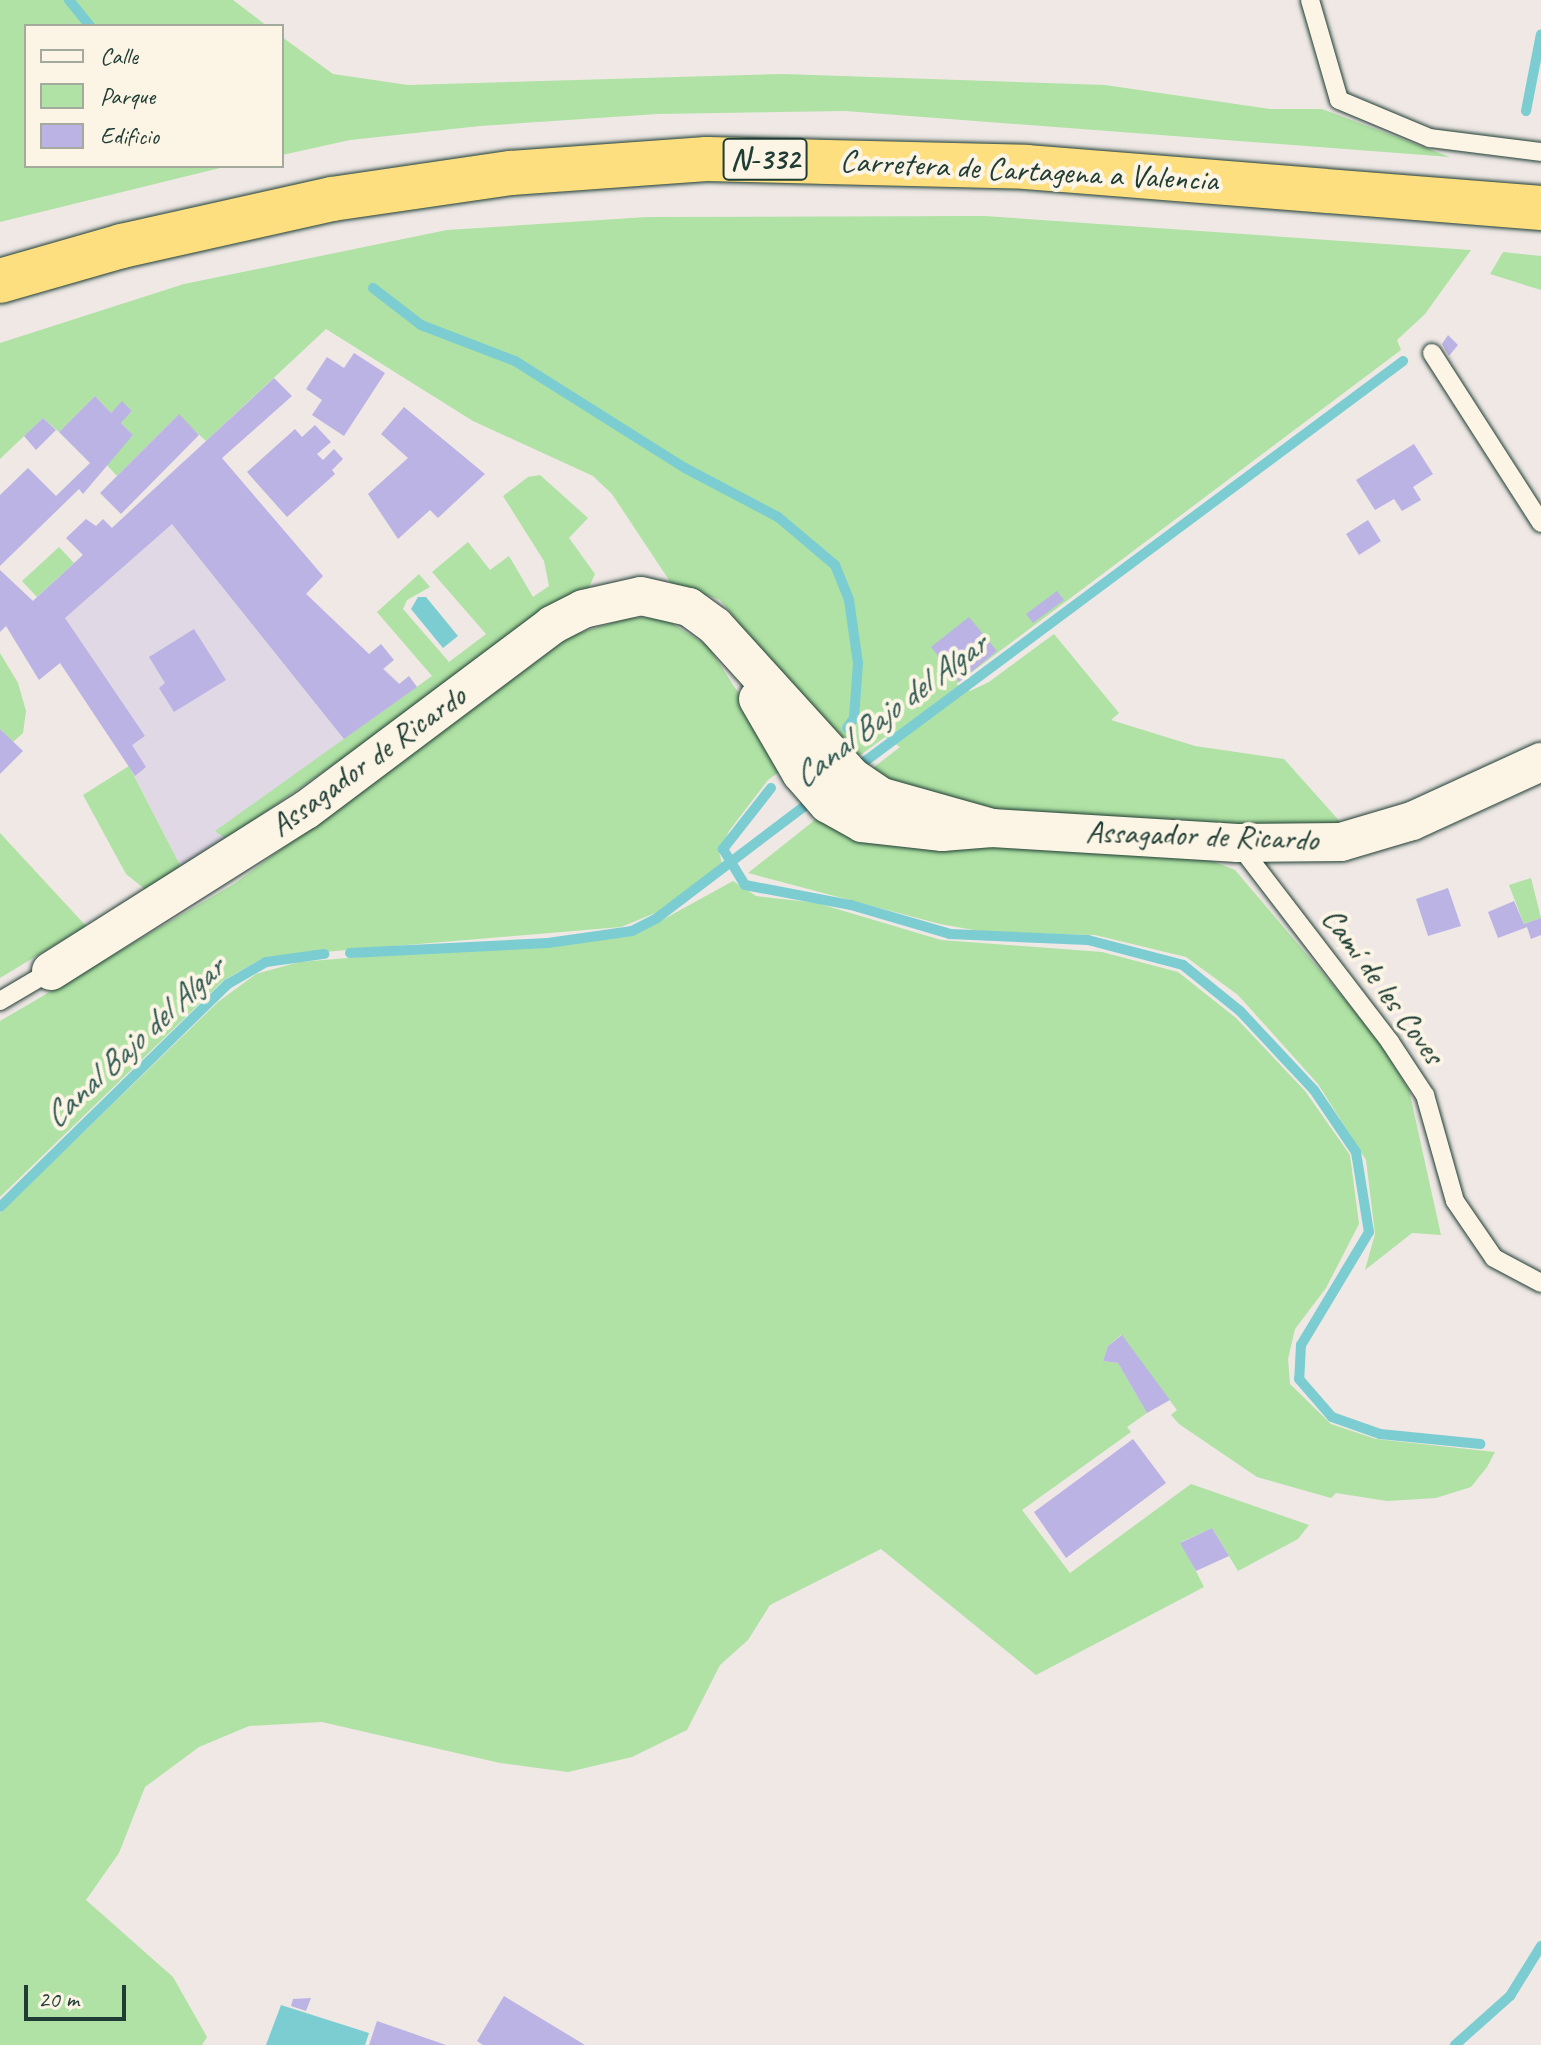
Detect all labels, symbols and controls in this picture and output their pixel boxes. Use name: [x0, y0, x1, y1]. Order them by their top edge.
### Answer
legend: [24, 24, 284, 168]
text: Calle: [100, 41, 138, 71]
text: Parque: [100, 81, 155, 111]
text: Edificio: [100, 121, 159, 151]
road number: N-332: [721, 133, 809, 185]
street label: Carretera de Cartagena a Valencia: [838, 142, 1220, 200]
water label: Canal Bajo del Algar: [783, 623, 995, 797]
street label: Assagador de Ricardo: [263, 677, 473, 845]
street label: Assagador de Ricardo: [1085, 813, 1319, 859]
street label: Camí de les Coves: [1313, 900, 1453, 1072]
water label: Canal Bajo del Algar: [34, 947, 232, 1137]
scale bar: [28, 1969, 130, 2019]
text: 20 m: [38, 1984, 79, 2014]

